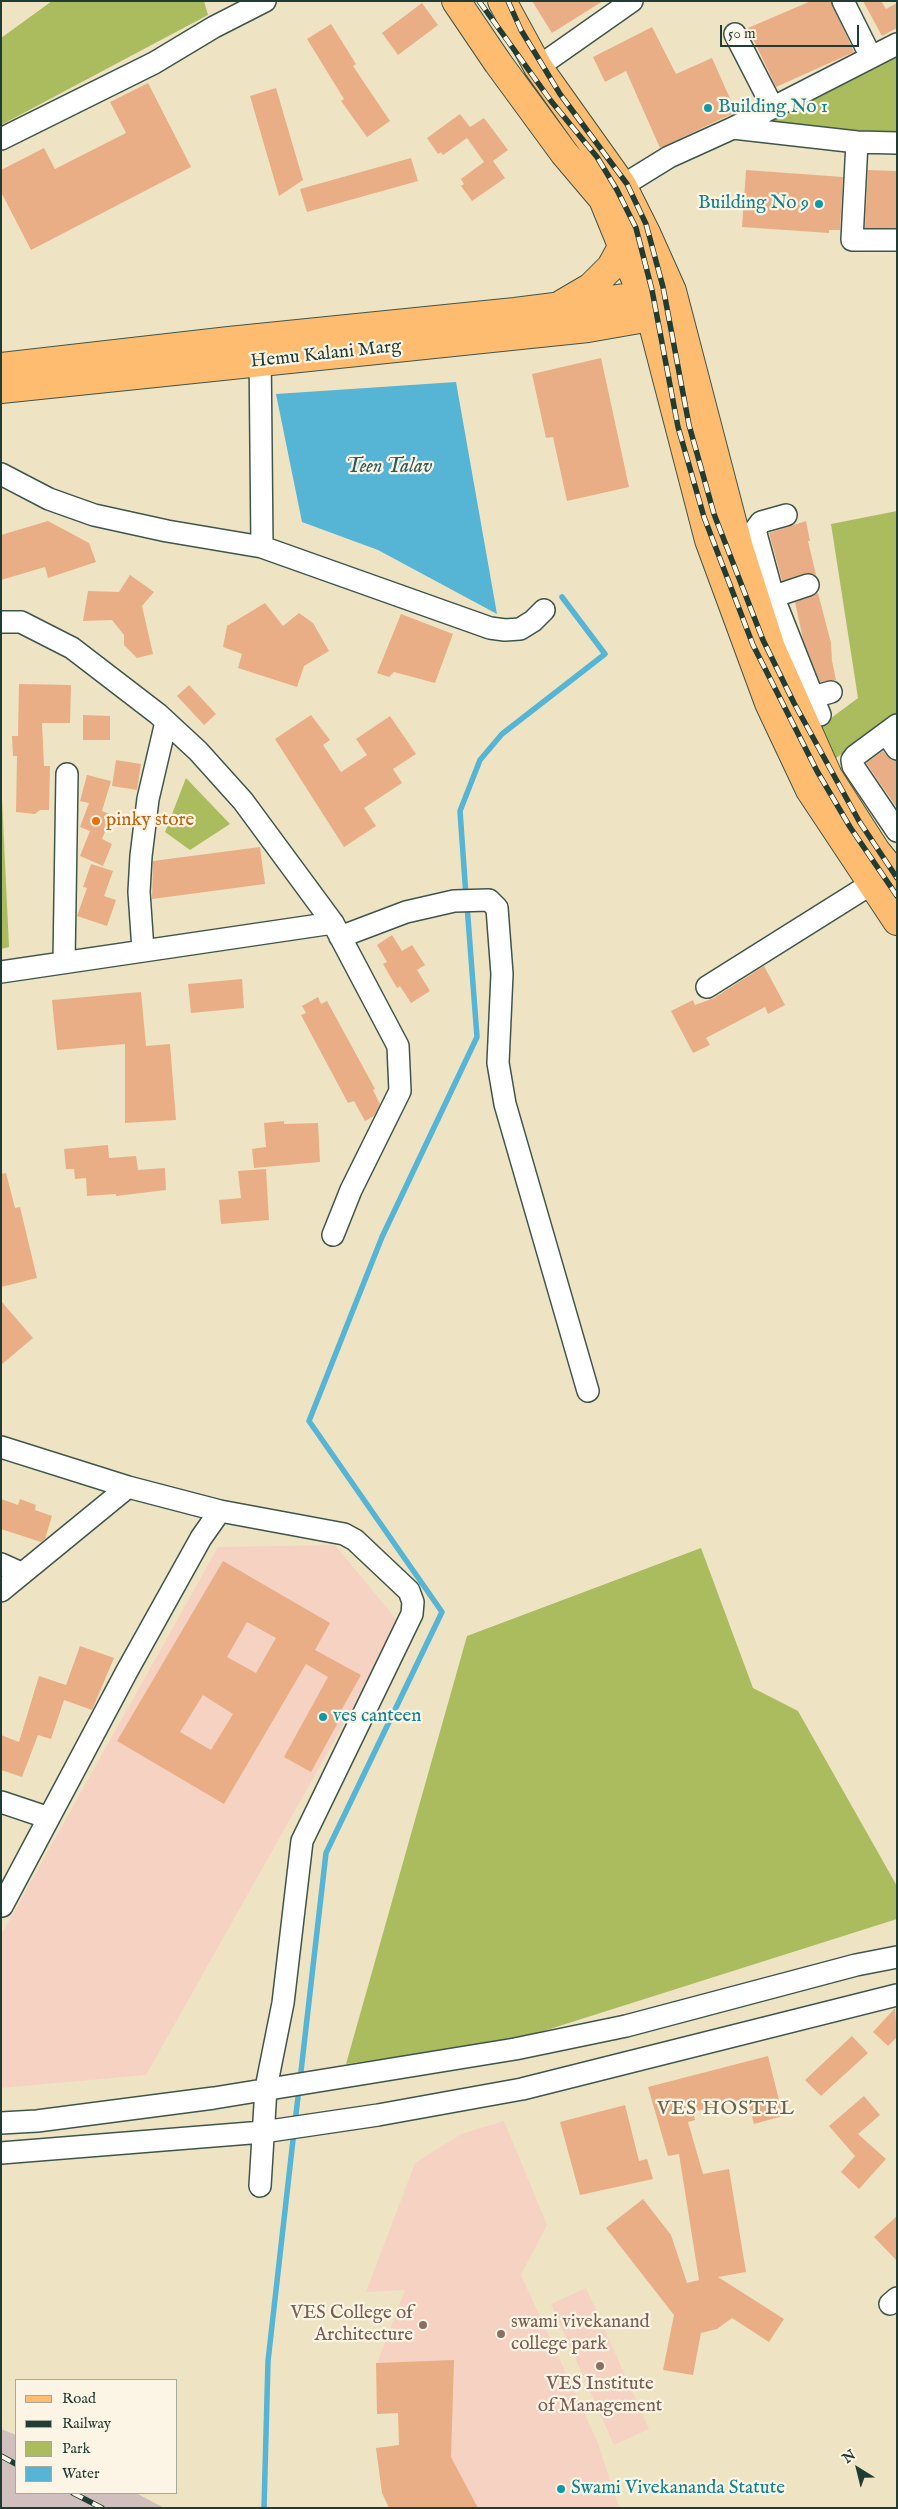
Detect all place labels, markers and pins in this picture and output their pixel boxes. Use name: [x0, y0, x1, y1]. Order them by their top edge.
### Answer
place label: Building No 1: [718, 97, 828, 119]
marker: Building No 1: [702, 102, 714, 114]
place label: Building No 9: [698, 193, 809, 215]
marker: Building No 9: [813, 198, 825, 210]
place label: pinky store: [106, 810, 194, 832]
marker: pinky store: [90, 815, 102, 827]
place label: ves canteen: [333, 1706, 421, 1728]
marker: ves canteen: [317, 1711, 329, 1723]
place label: VES College of Architecture: [290, 2303, 413, 2347]
place label: swami vivekanand college park: [511, 2312, 650, 2356]
marker: VES College of Architecture: [417, 2319, 429, 2331]
marker: swami vivekanand college park: [495, 2328, 507, 2340]
marker: VES Institute of Management: [594, 2360, 606, 2372]
place label: VES Institute of Management: [538, 2374, 662, 2418]
place label: Swami Vivekananda Statute: [571, 2478, 785, 2500]
marker: Swami Vivekananda Statute: [555, 2483, 567, 2495]

